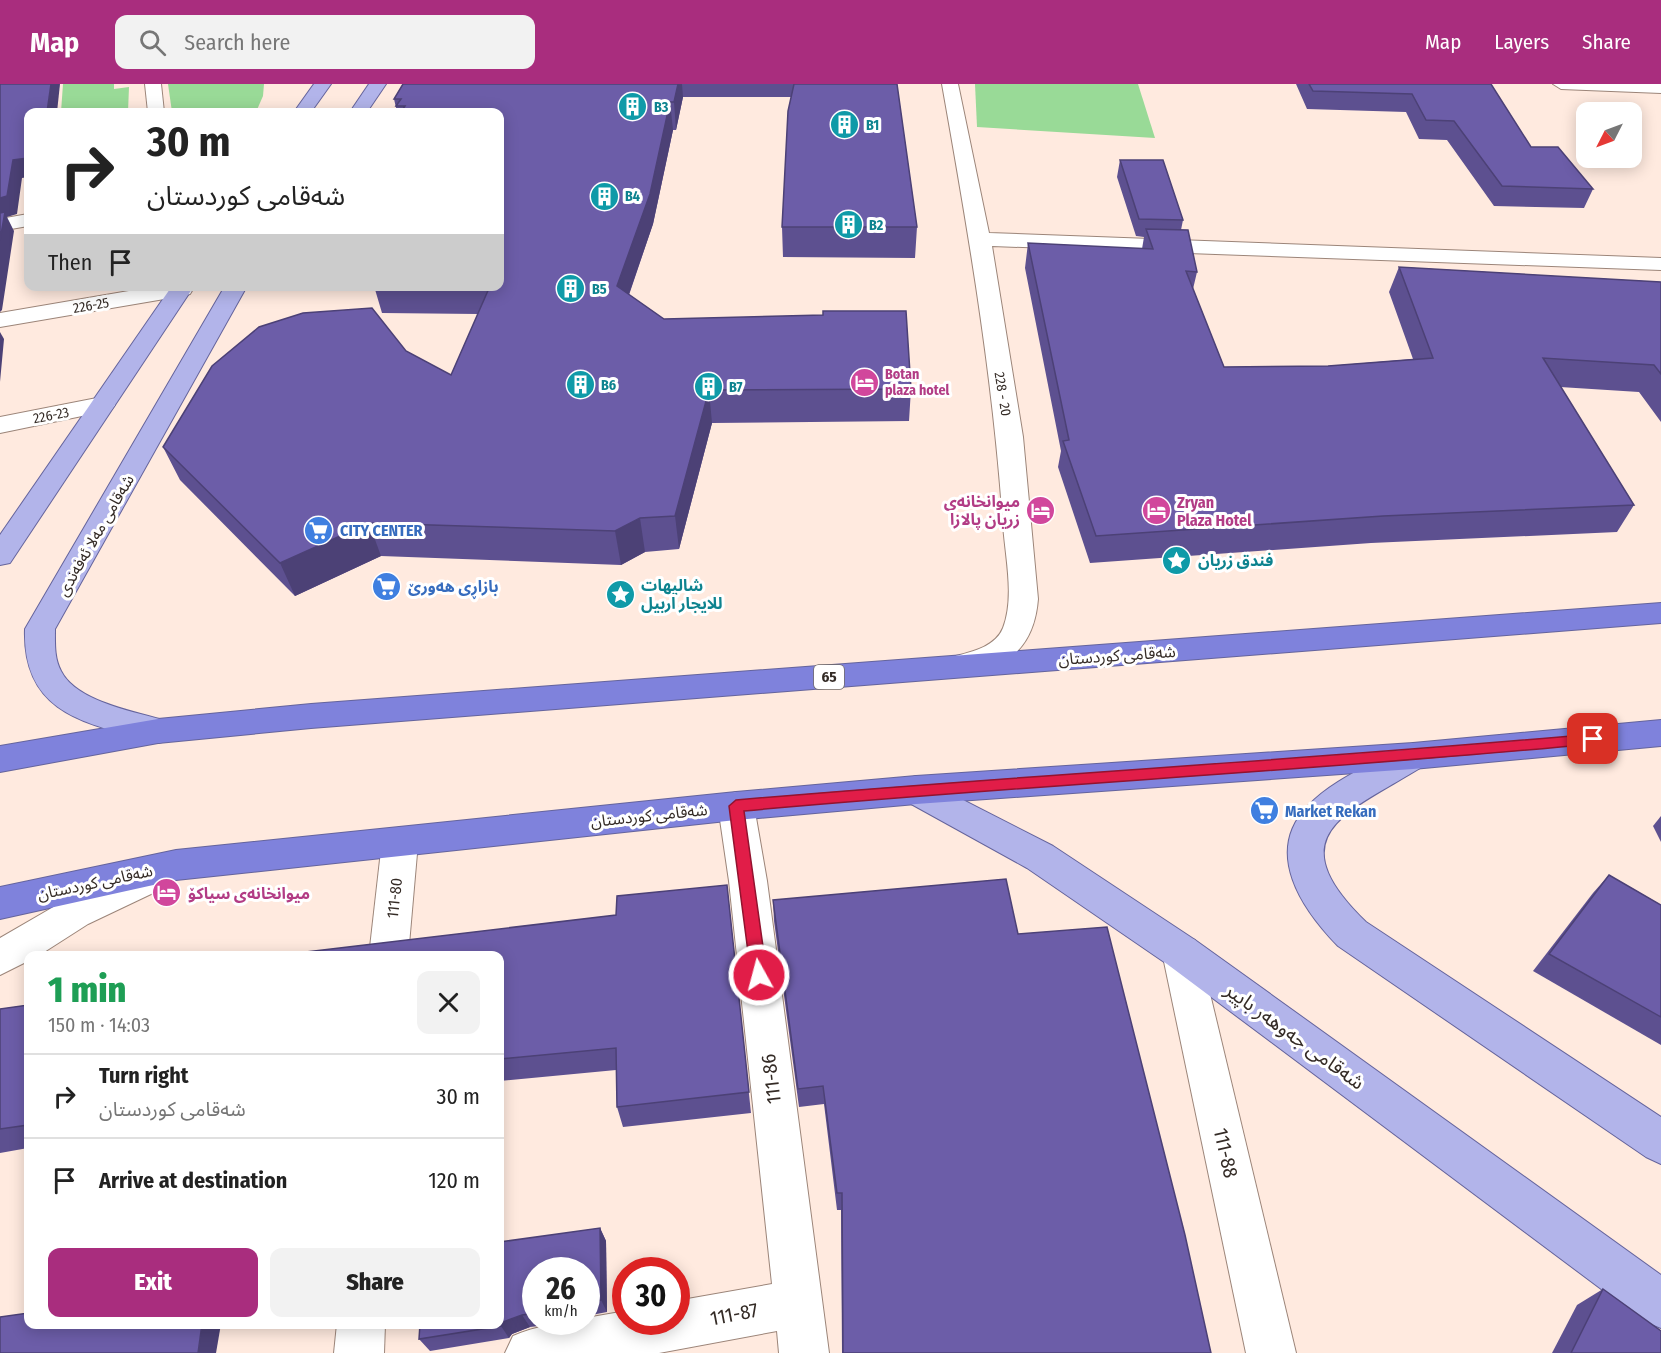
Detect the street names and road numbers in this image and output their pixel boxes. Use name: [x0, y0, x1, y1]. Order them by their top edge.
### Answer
street label: 226-25: [72, 294, 110, 317]
street label: 228 - 20: [991, 371, 1014, 417]
street label: 226-23: [32, 404, 70, 427]
street label: شەقامی مەلا ئەفەندی: [53, 471, 138, 599]
street label: شەقامی کوردستان: [1058, 642, 1176, 669]
road number: 65: [814, 665, 844, 689]
street label: شەقامی کوردستان: [590, 800, 708, 831]
street label: شەقامی کوردستان: [36, 861, 154, 904]
street label: 111-80: [383, 877, 406, 919]
street label: شەقامی جەوهەر باپیر: [1219, 977, 1369, 1096]
street label: 111-86: [756, 1053, 786, 1105]
street label: 111-88: [1209, 1126, 1243, 1180]
street label: 111-87: [708, 1298, 760, 1330]

